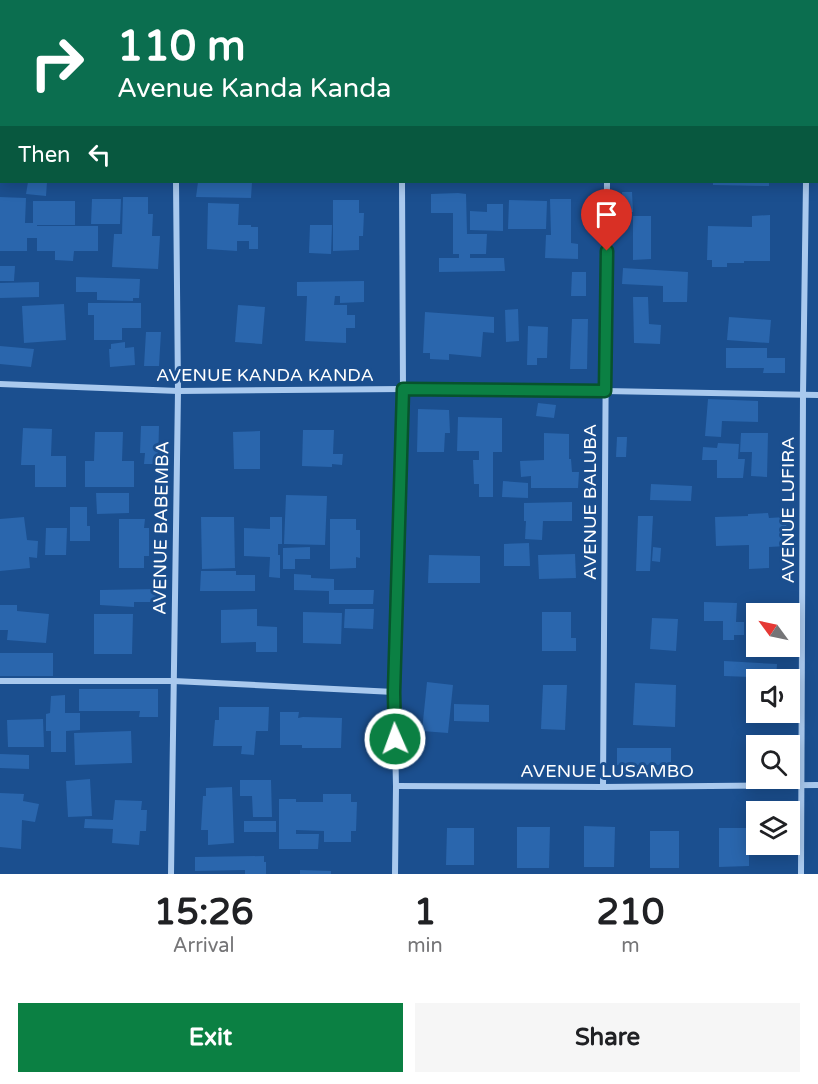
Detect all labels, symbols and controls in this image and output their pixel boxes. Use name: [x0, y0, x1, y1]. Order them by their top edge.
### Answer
text: 110 m: [117, 21, 246, 72]
icon: right: [18, 24, 96, 102]
text: Avenue Kanda Kanda: [117, 72, 392, 105]
icon: left: [83, 138, 116, 171]
text: Then: [18, 142, 71, 168]
pin: [581, 189, 632, 251]
icon: arrive: [590, 198, 623, 231]
street label: AVENUE KANDA KANDA: [156, 364, 374, 386]
street label: AVENUE BALUBA: [579, 424, 601, 580]
street label: AVENUE LUFIRA: [777, 437, 799, 583]
street label: AVENUE BABEMBA: [148, 441, 174, 615]
north arrow: [746, 603, 800, 657]
map controls: [746, 603, 800, 855]
button: sound: [746, 669, 800, 723]
position arrow: [363, 707, 427, 771]
button: search: [746, 735, 800, 789]
street label: AVENUE LUSAMBO: [520, 760, 694, 782]
button: layers: [746, 801, 800, 855]
text: 15:26: [154, 891, 254, 934]
text: 1: [414, 891, 436, 934]
text: 210: [596, 891, 664, 934]
text: Arrival: [173, 934, 235, 958]
text: min: [407, 934, 443, 958]
text: m: [621, 934, 640, 958]
button: Exit: [18, 1003, 403, 1072]
button: Share: [415, 1003, 800, 1072]

